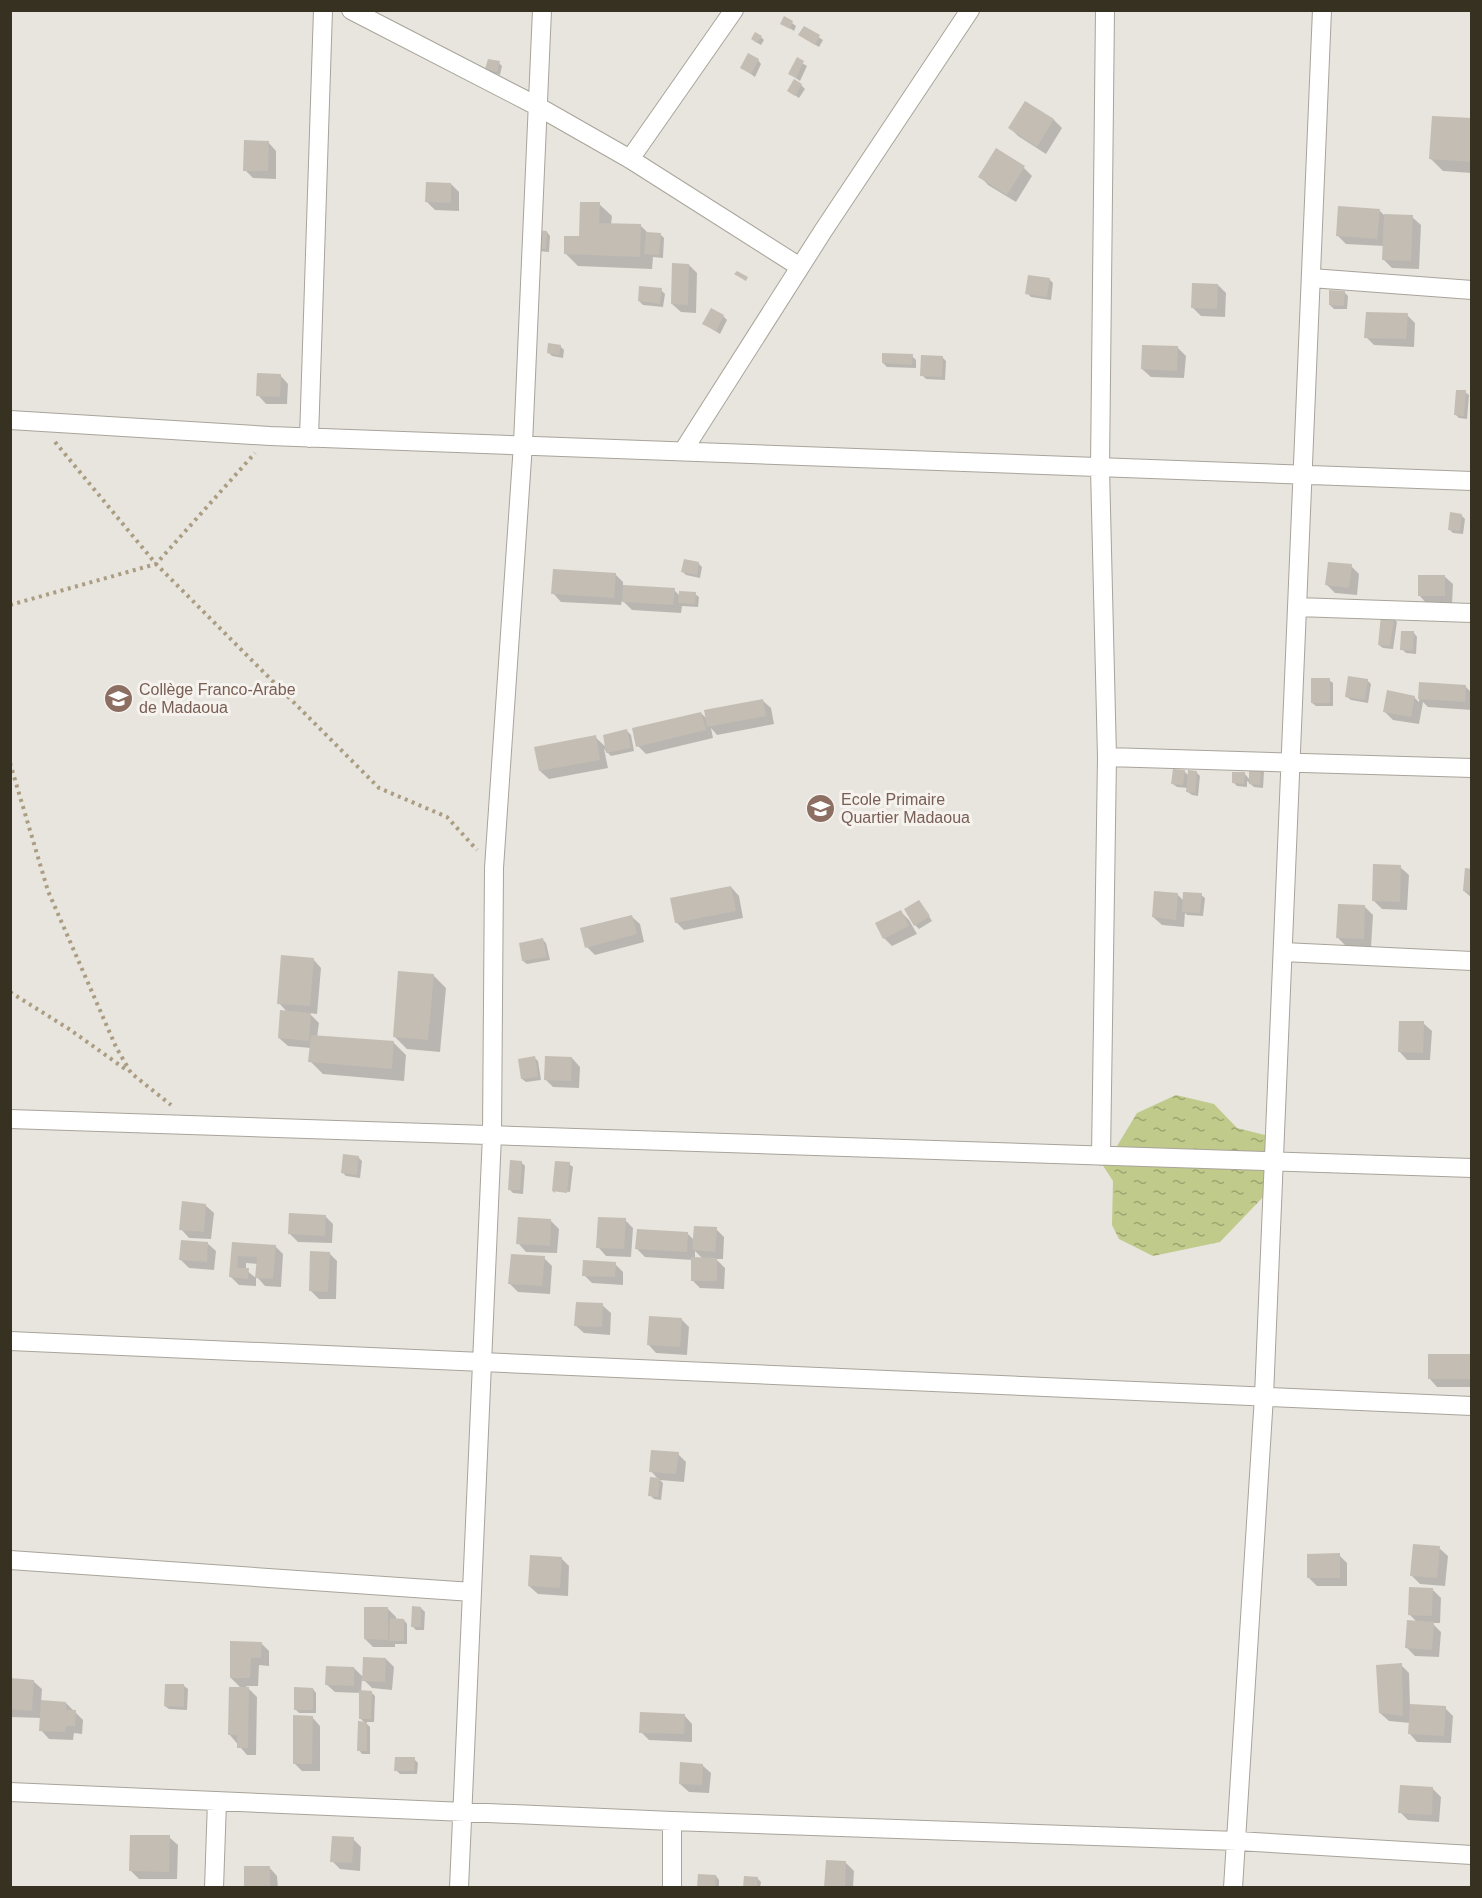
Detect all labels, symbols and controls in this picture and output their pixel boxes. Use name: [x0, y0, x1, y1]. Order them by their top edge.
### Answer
place label: Collège Franco-Arabe de Madaoua: [139, 681, 296, 716]
school or university icon: Collège Franco-Arabe de Madaoua: [102, 682, 134, 714]
place label: Ecole Primaire Quartier Madaoua: [841, 791, 970, 826]
school or university icon: Ecole Primaire Quartier Madaoua: [804, 792, 836, 824]

